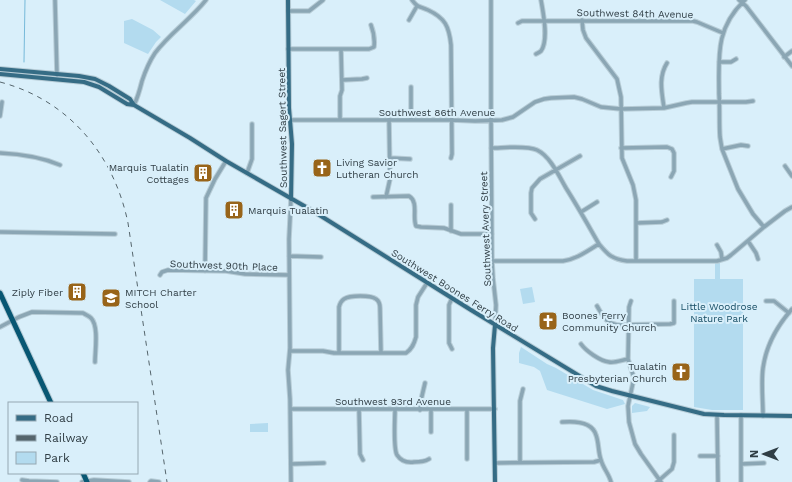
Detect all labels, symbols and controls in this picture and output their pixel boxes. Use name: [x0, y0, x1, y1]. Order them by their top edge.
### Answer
street label: Southwest 84th Avenue: [577, 7, 694, 20]
street label: Southwest Sagert Street: [276, 67, 289, 188]
street label: Southwest 86th Avenue: [379, 107, 496, 118]
church icon: Living Savior Lutheran Church: [311, 157, 333, 179]
place label: Living Savior Lutheran Church: [336, 157, 418, 180]
place label: Marquis Tualatin Cottages: [109, 162, 189, 185]
building icon: Marquis Tualatin Cottages: [192, 162, 214, 184]
street label: Southwest Avery Street: [478, 170, 493, 287]
building icon: Marquis Tualatin: [223, 199, 245, 221]
place label: Marquis Tualatin: [248, 205, 328, 216]
street label: Southwest Boones Ferry Road: [389, 247, 520, 334]
street label: Southwest 90th Place: [170, 258, 278, 273]
building icon: Ziply Fiber: [66, 281, 88, 303]
place label: Ziply Fiber: [12, 287, 63, 298]
school or university icon: MITCH Charter School: [100, 287, 122, 309]
place label: MITCH Charter School: [125, 287, 196, 310]
park label: Little Woodrose Nature Park: [681, 301, 758, 324]
church icon: Boones Ferry Community Church: [537, 310, 559, 332]
place label: Boones Ferry Community Church: [562, 310, 656, 333]
place label: Tualatin Presbyterian Church: [568, 361, 667, 384]
church icon: Tualatin Presbyterian Church: [670, 361, 692, 383]
street label: Southwest 93rd Avenue: [335, 396, 451, 407]
legend: [8, 402, 138, 474]
text: Road: [44, 411, 73, 425]
text: Railway: [44, 431, 89, 445]
north arrow: [744, 434, 784, 474]
text: N: [748, 450, 761, 458]
text: Park: [44, 451, 70, 465]

